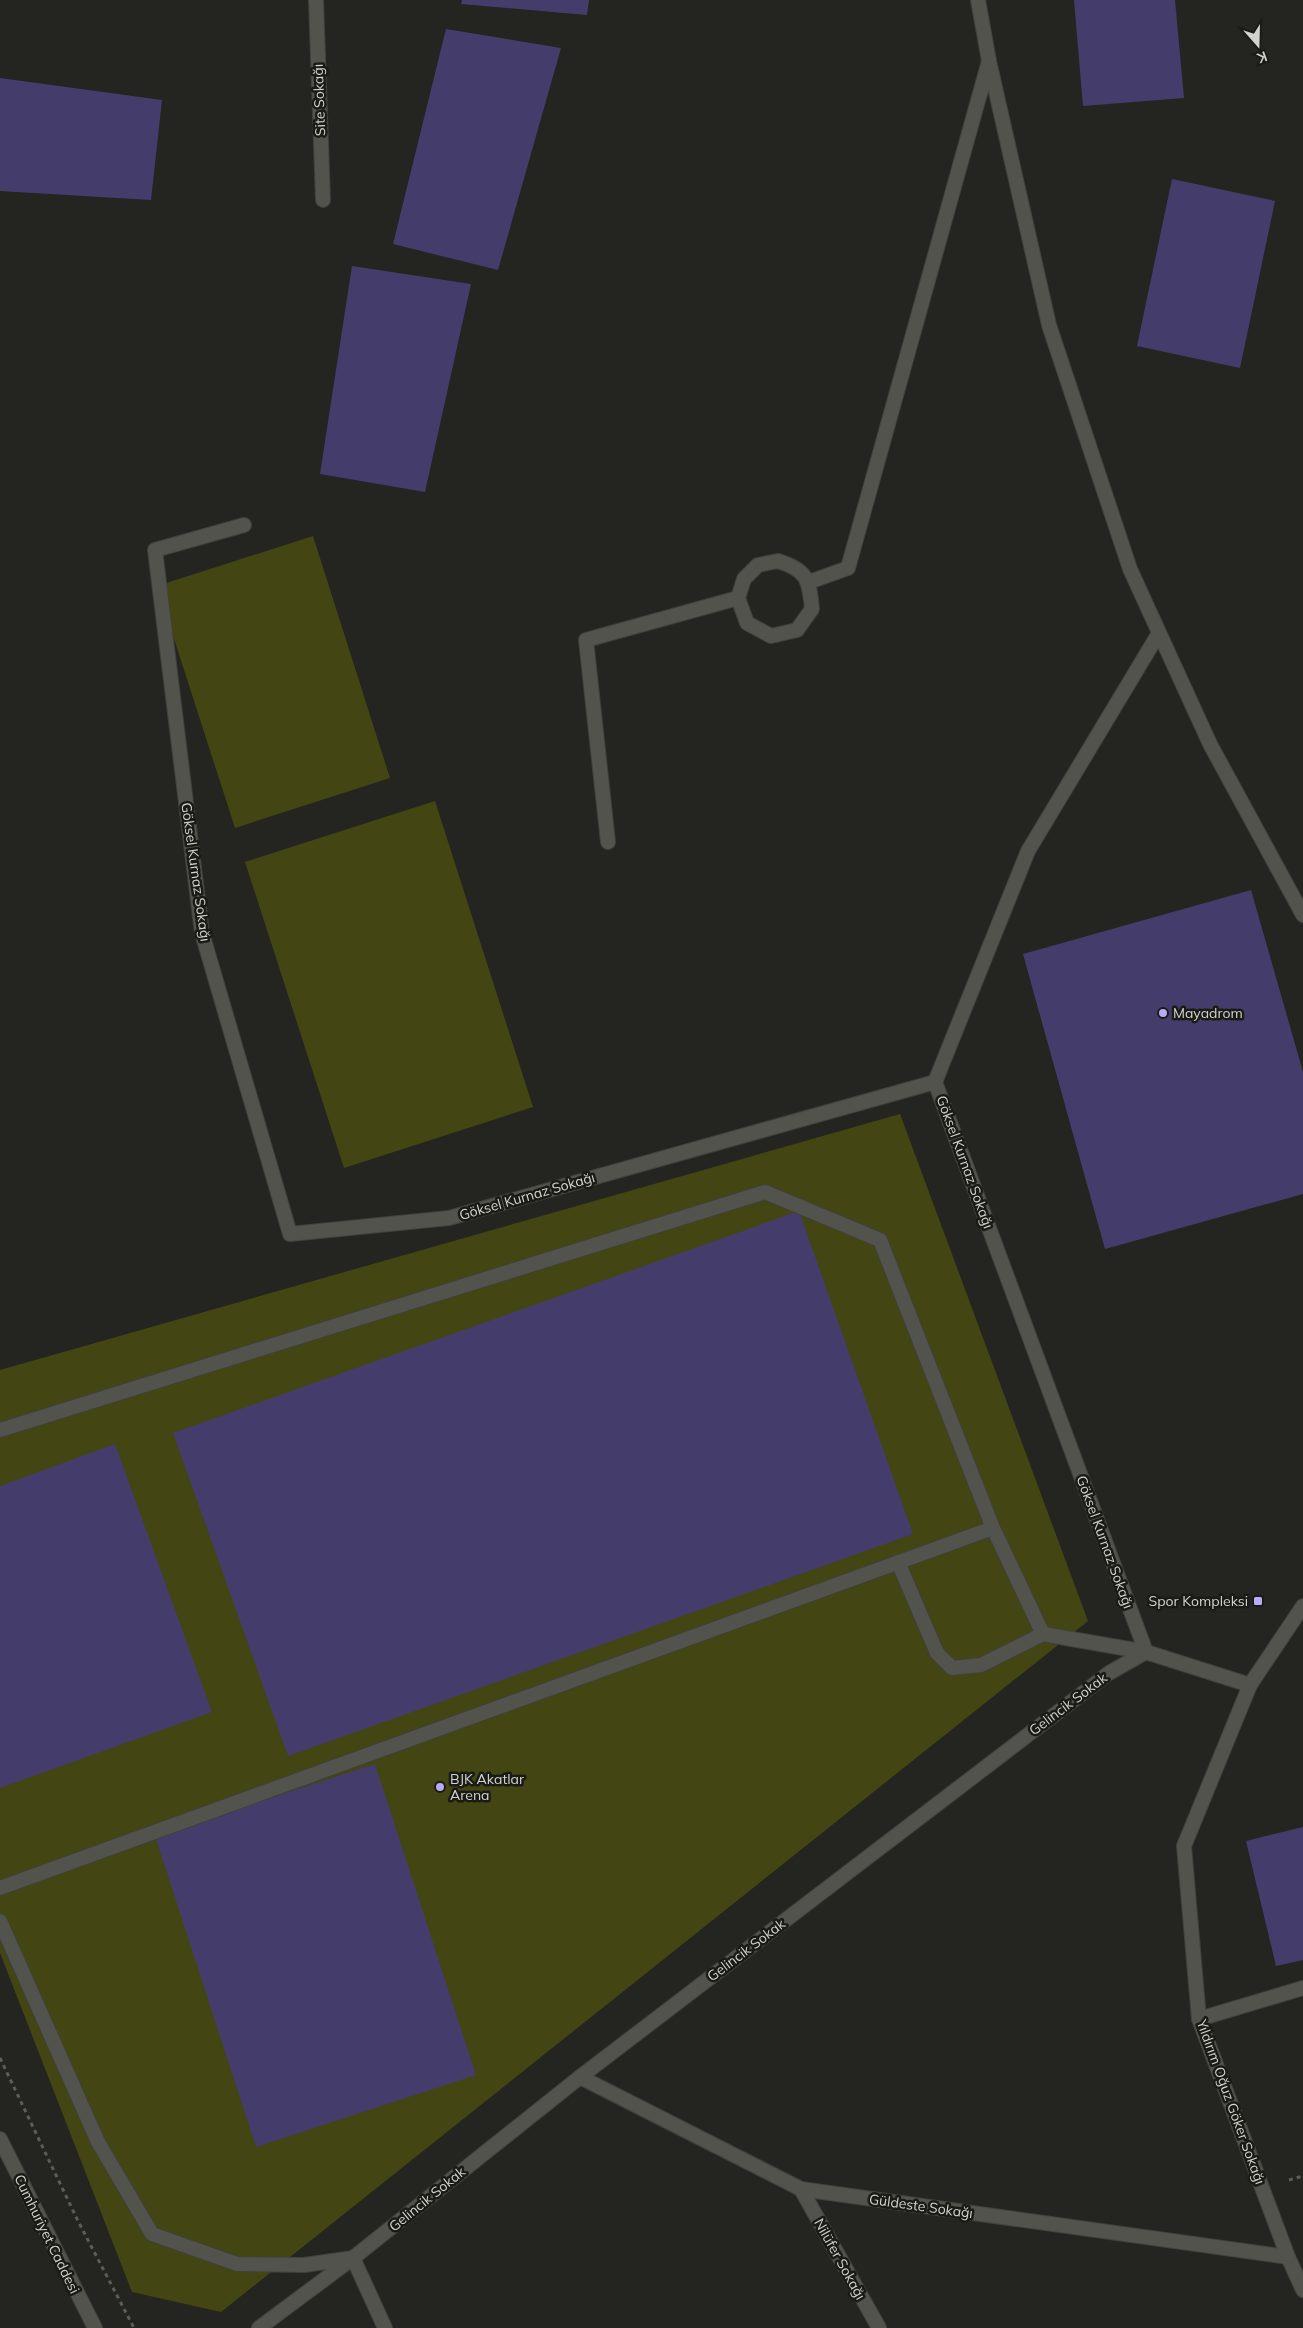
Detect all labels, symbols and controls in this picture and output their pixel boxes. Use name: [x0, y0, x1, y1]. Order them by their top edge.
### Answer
north arrow: [1233, 20, 1283, 70]
text: K: [1254, 47, 1270, 67]
street label: Site Sokağı: [309, 64, 329, 136]
street label: Göksel Kurnaz Sokağı: [177, 801, 215, 943]
place label: Mayadrom: [1173, 1004, 1243, 1022]
marker: Mayadrom: [1157, 1007, 1169, 1019]
street label: Göksel Kurnaz Sokağı: [933, 1093, 997, 1231]
street label: Göksel Kurnaz Sokağı: [457, 1168, 597, 1224]
street label: Göksel Kurnaz Sokağı: [1073, 1473, 1137, 1611]
place label: Spor Kompleksi: [1148, 1592, 1248, 1610]
marker: Spor Kompleksi: [1252, 1595, 1264, 1607]
street label: Gelincik Sokak: [1025, 1668, 1111, 1739]
place label: BJK Akatlar Arena: [450, 1770, 525, 1804]
marker: BJK Akatlar Arena: [434, 1781, 446, 1793]
street label: Gelincik Sokak: [703, 1914, 789, 1985]
street label: Yıldırım Oğuz Göker Sokağı: [1192, 2016, 1269, 2187]
street label: Gelincik Sokak: [385, 2162, 470, 2235]
street label: Cumhuriyet Caddesi: [10, 2171, 84, 2297]
street label: Güldeste Sokağı: [868, 2190, 974, 2222]
street label: Nilüfer Sokağı: [810, 2215, 870, 2303]

